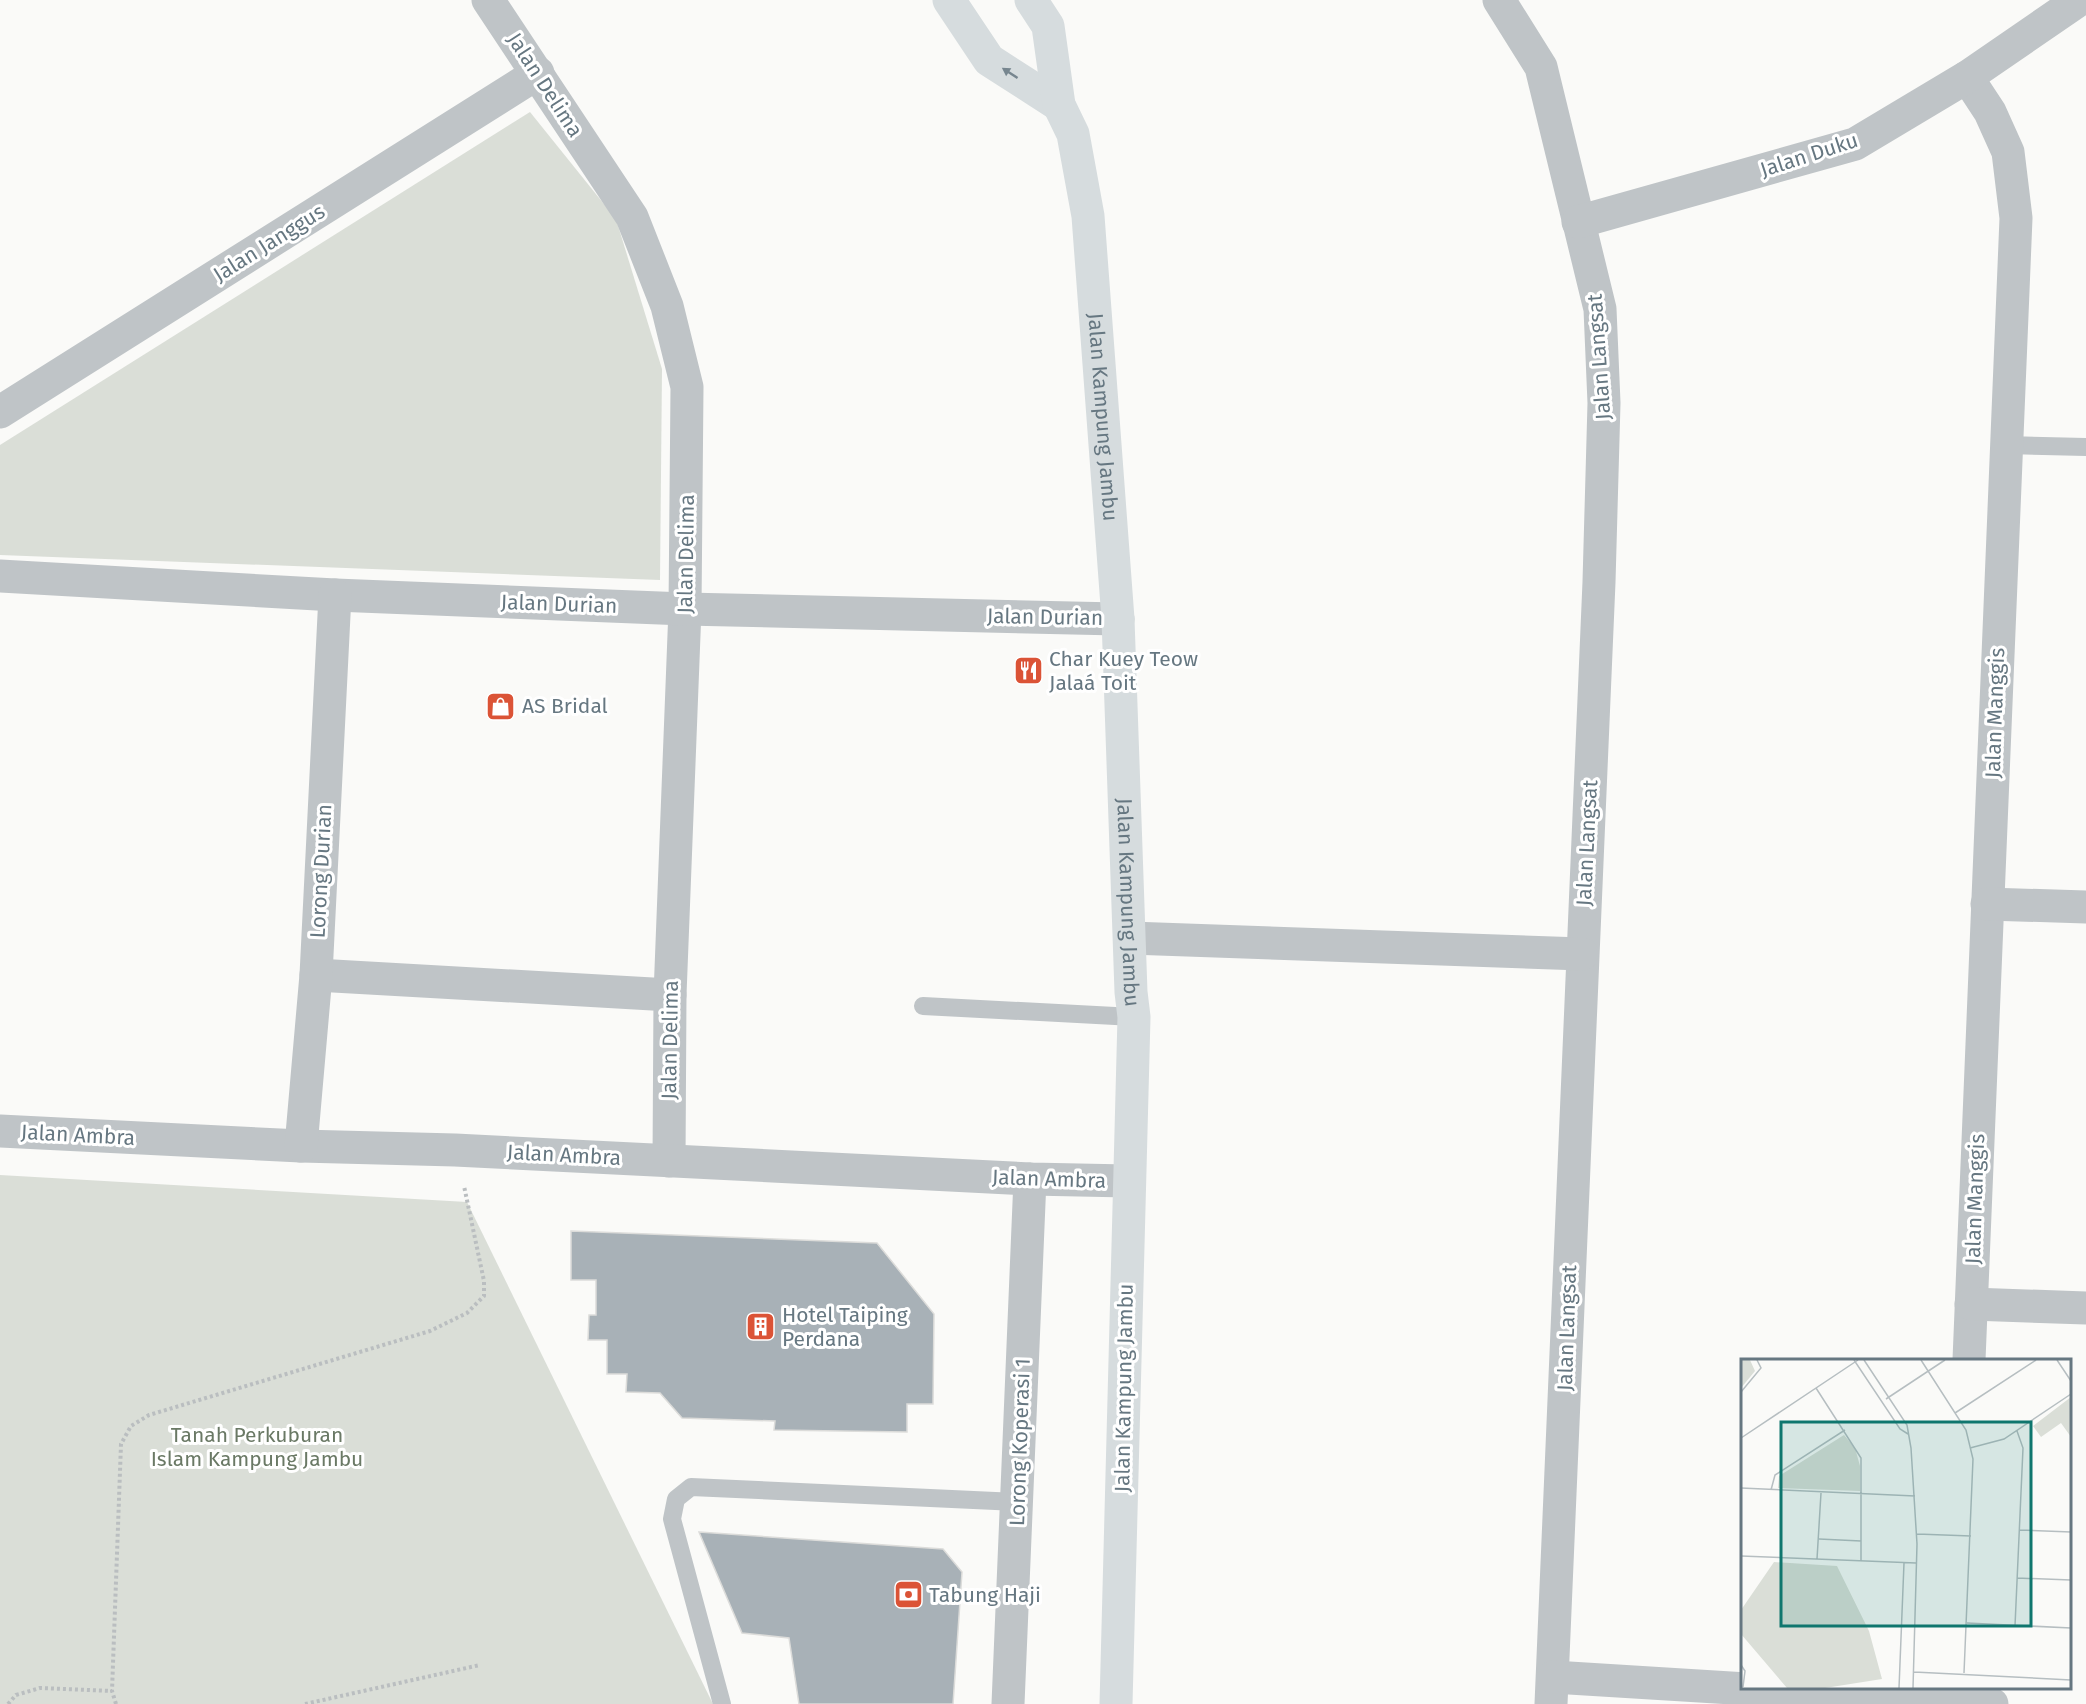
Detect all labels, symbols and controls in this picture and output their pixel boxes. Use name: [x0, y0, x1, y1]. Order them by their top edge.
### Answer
street label: Jalan Delima: [502, 28, 588, 142]
one-way arrow: [1002, 68, 1018, 79]
street label: Jalan Duku: [1757, 127, 1861, 183]
street label: Jalan Janggus: [208, 198, 330, 288]
street label: Jalan Langsat: [1582, 293, 1616, 421]
street label: Jalan Kampung Jambu: [1082, 312, 1124, 522]
street label: Jalan Delima: [672, 494, 700, 614]
street label: Jalan Durian: [500, 589, 618, 619]
street label: Jalan Durian: [987, 603, 1103, 631]
place label: Char Kuey Teow Jalaá Toit: [1049, 646, 1198, 696]
street label: Jalan Manggis: [1980, 647, 2010, 779]
restaurant icon: Char Kuey Teow Jalaá Toit: [1012, 655, 1044, 687]
shop icon: AS Bridal: [485, 690, 517, 722]
place label: AS Bridal: [522, 693, 608, 719]
street label: Jalan Langsat: [1571, 779, 1603, 907]
street label: Jalan Kampung Jambu: [1111, 798, 1146, 1008]
street label: Lorong Durian: [305, 803, 337, 939]
street label: Jalan Delima: [656, 980, 684, 1100]
street label: Jalan Ambra: [20, 1119, 136, 1151]
street label: Jalan Manggis: [1960, 1133, 1990, 1265]
street label: Jalan Ambra: [506, 1139, 622, 1171]
street label: Jalan Ambra: [991, 1164, 1107, 1194]
street label: Jalan Langsat: [1552, 1264, 1582, 1392]
street label: Jalan Kampung Jambu: [1109, 1283, 1139, 1493]
place label: Hotel Taiping Perdana: [782, 1302, 908, 1352]
building icon: Hotel Taiping Perdana: [745, 1311, 777, 1343]
street label: Lorong Koperasi 1: [1004, 1358, 1036, 1526]
inset map: [1741, 1359, 2071, 1689]
park label: Tanah Perkuburan Islam Kampung Jambu: [151, 1422, 363, 1472]
bank icon: Tabung Haji: [892, 1579, 924, 1611]
place label: Tabung Haji: [929, 1582, 1041, 1608]

